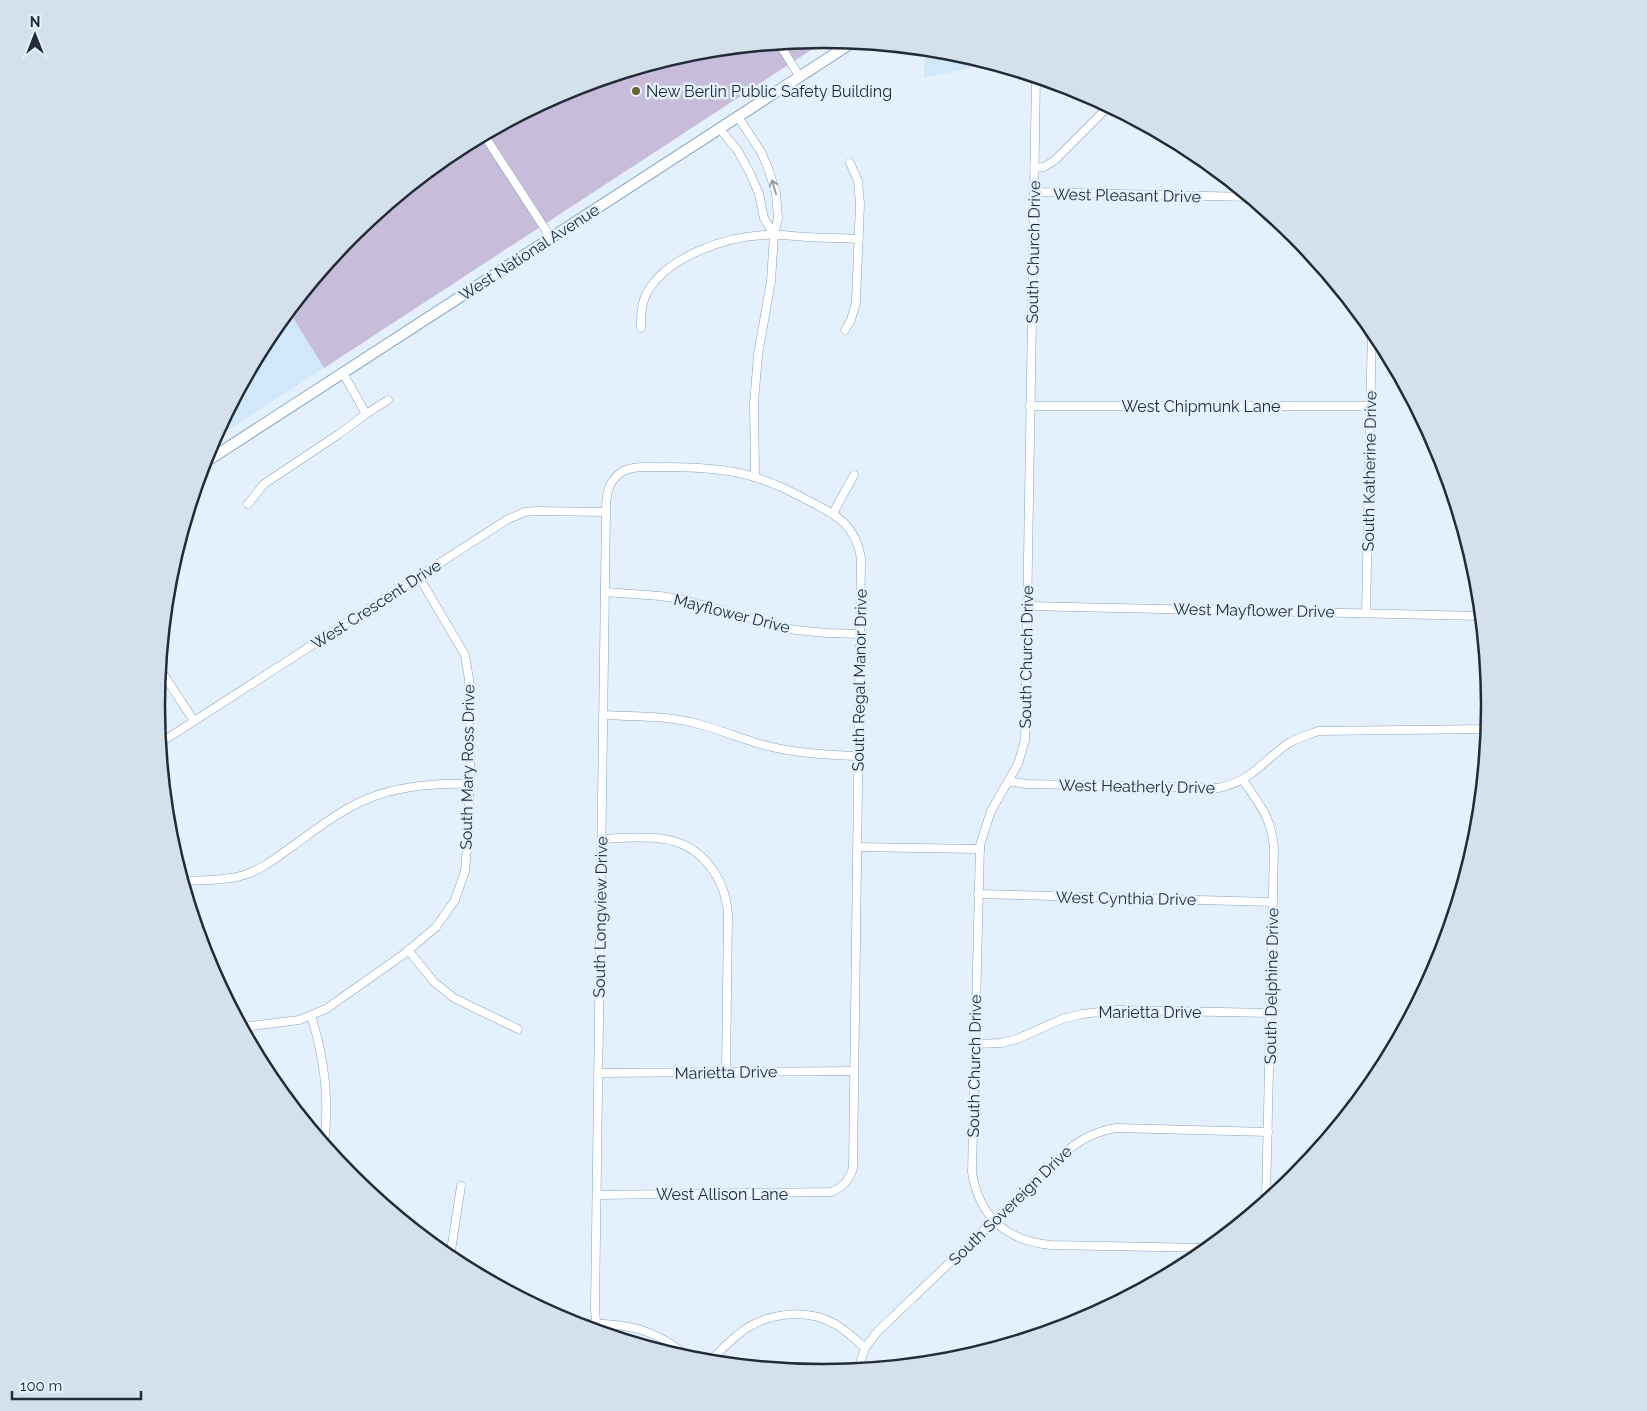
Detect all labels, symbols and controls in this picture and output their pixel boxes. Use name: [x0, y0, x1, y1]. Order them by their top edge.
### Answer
north arrow: [10, 10, 60, 60]
text: N: [30, 14, 40, 30]
place label: New Berlin Public Safety Building: [646, 82, 892, 101]
marker: New Berlin Public Safety Building: [630, 85, 642, 97]
one-way arrow: [768, 179, 778, 195]
street label: South Church Drive: [1023, 180, 1044, 324]
street label: West Pleasant Drive: [1053, 185, 1201, 206]
street label: West National Avenue: [456, 200, 603, 305]
street label: South Katherine Drive: [1359, 391, 1380, 551]
street label: West Chipmunk Lane: [1122, 397, 1280, 416]
street label: West Crescent Drive: [308, 555, 445, 653]
street label: South Church Drive: [1016, 585, 1037, 729]
street label: South Regal Manor Drive: [848, 589, 871, 771]
street label: Mayflower Drive: [672, 590, 792, 637]
street label: West Mayflower Drive: [1173, 600, 1335, 621]
street label: South Mary Ross Drive: [457, 684, 478, 850]
street label: West Heatherly Drive: [1059, 776, 1215, 797]
street label: South Longview Drive: [590, 836, 611, 998]
street label: West Cynthia Drive: [1056, 888, 1196, 909]
street label: South Delphine Drive: [1261, 908, 1282, 1064]
street label: South Church Drive: [964, 994, 985, 1138]
street label: Marietta Drive: [1099, 1003, 1201, 1022]
street label: Marietta Drive: [674, 1062, 778, 1083]
street label: South Sovereign Drive: [945, 1142, 1076, 1269]
street label: West Allison Lane: [656, 1185, 788, 1204]
scale bar: [12, 1368, 141, 1400]
text: 100 m: [20, 1377, 62, 1395]

